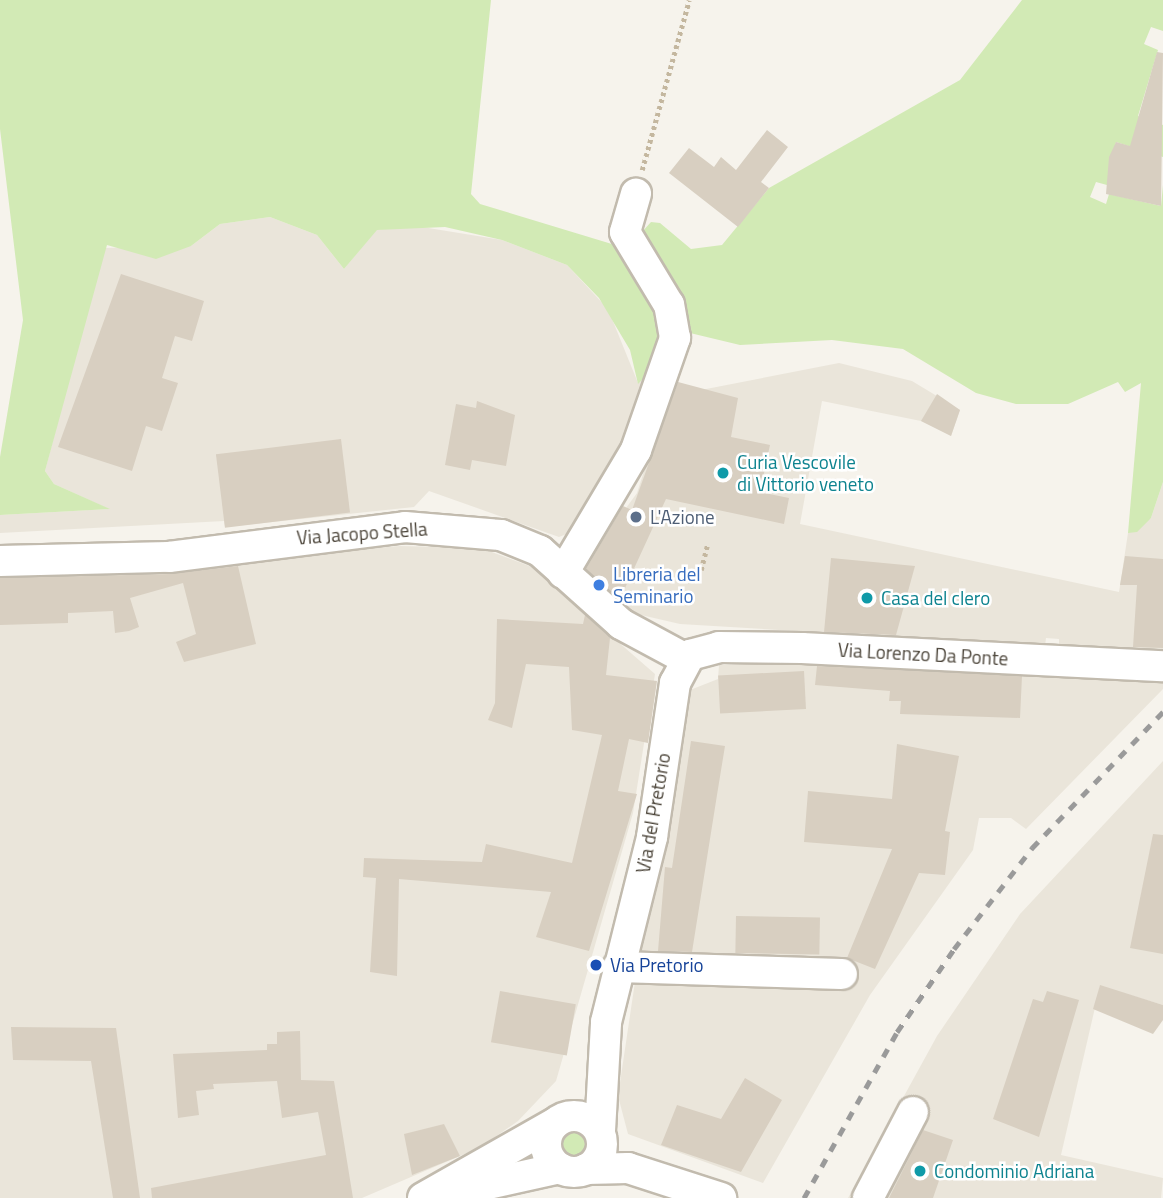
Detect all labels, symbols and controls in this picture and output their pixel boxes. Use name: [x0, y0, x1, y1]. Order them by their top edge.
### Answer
place label: Curia Vescovile di Vittorio veneto: [737, 451, 874, 495]
marker: Curia Vescovile di Vittorio veneto: [715, 465, 731, 481]
place label: L'Azione: [650, 506, 714, 528]
marker: L'Azione: [628, 509, 644, 525]
street label: Via Jacopo Stella: [296, 517, 428, 549]
place label: Libreria del Seminario: [613, 563, 701, 607]
marker: Libreria del Seminario: [591, 577, 607, 593]
place label: Casa del clero: [881, 587, 990, 609]
marker: Casa del clero: [859, 590, 875, 606]
street label: Via Lorenzo Da Ponte: [837, 638, 1009, 670]
street label: Via del Pretorio: [631, 751, 675, 875]
place label: Via Pretorio: [610, 954, 704, 976]
marker: Via Pretorio: [588, 957, 604, 973]
place label: Condominio Adriana: [934, 1160, 1094, 1182]
marker: Condominio Adriana: [912, 1163, 928, 1179]

